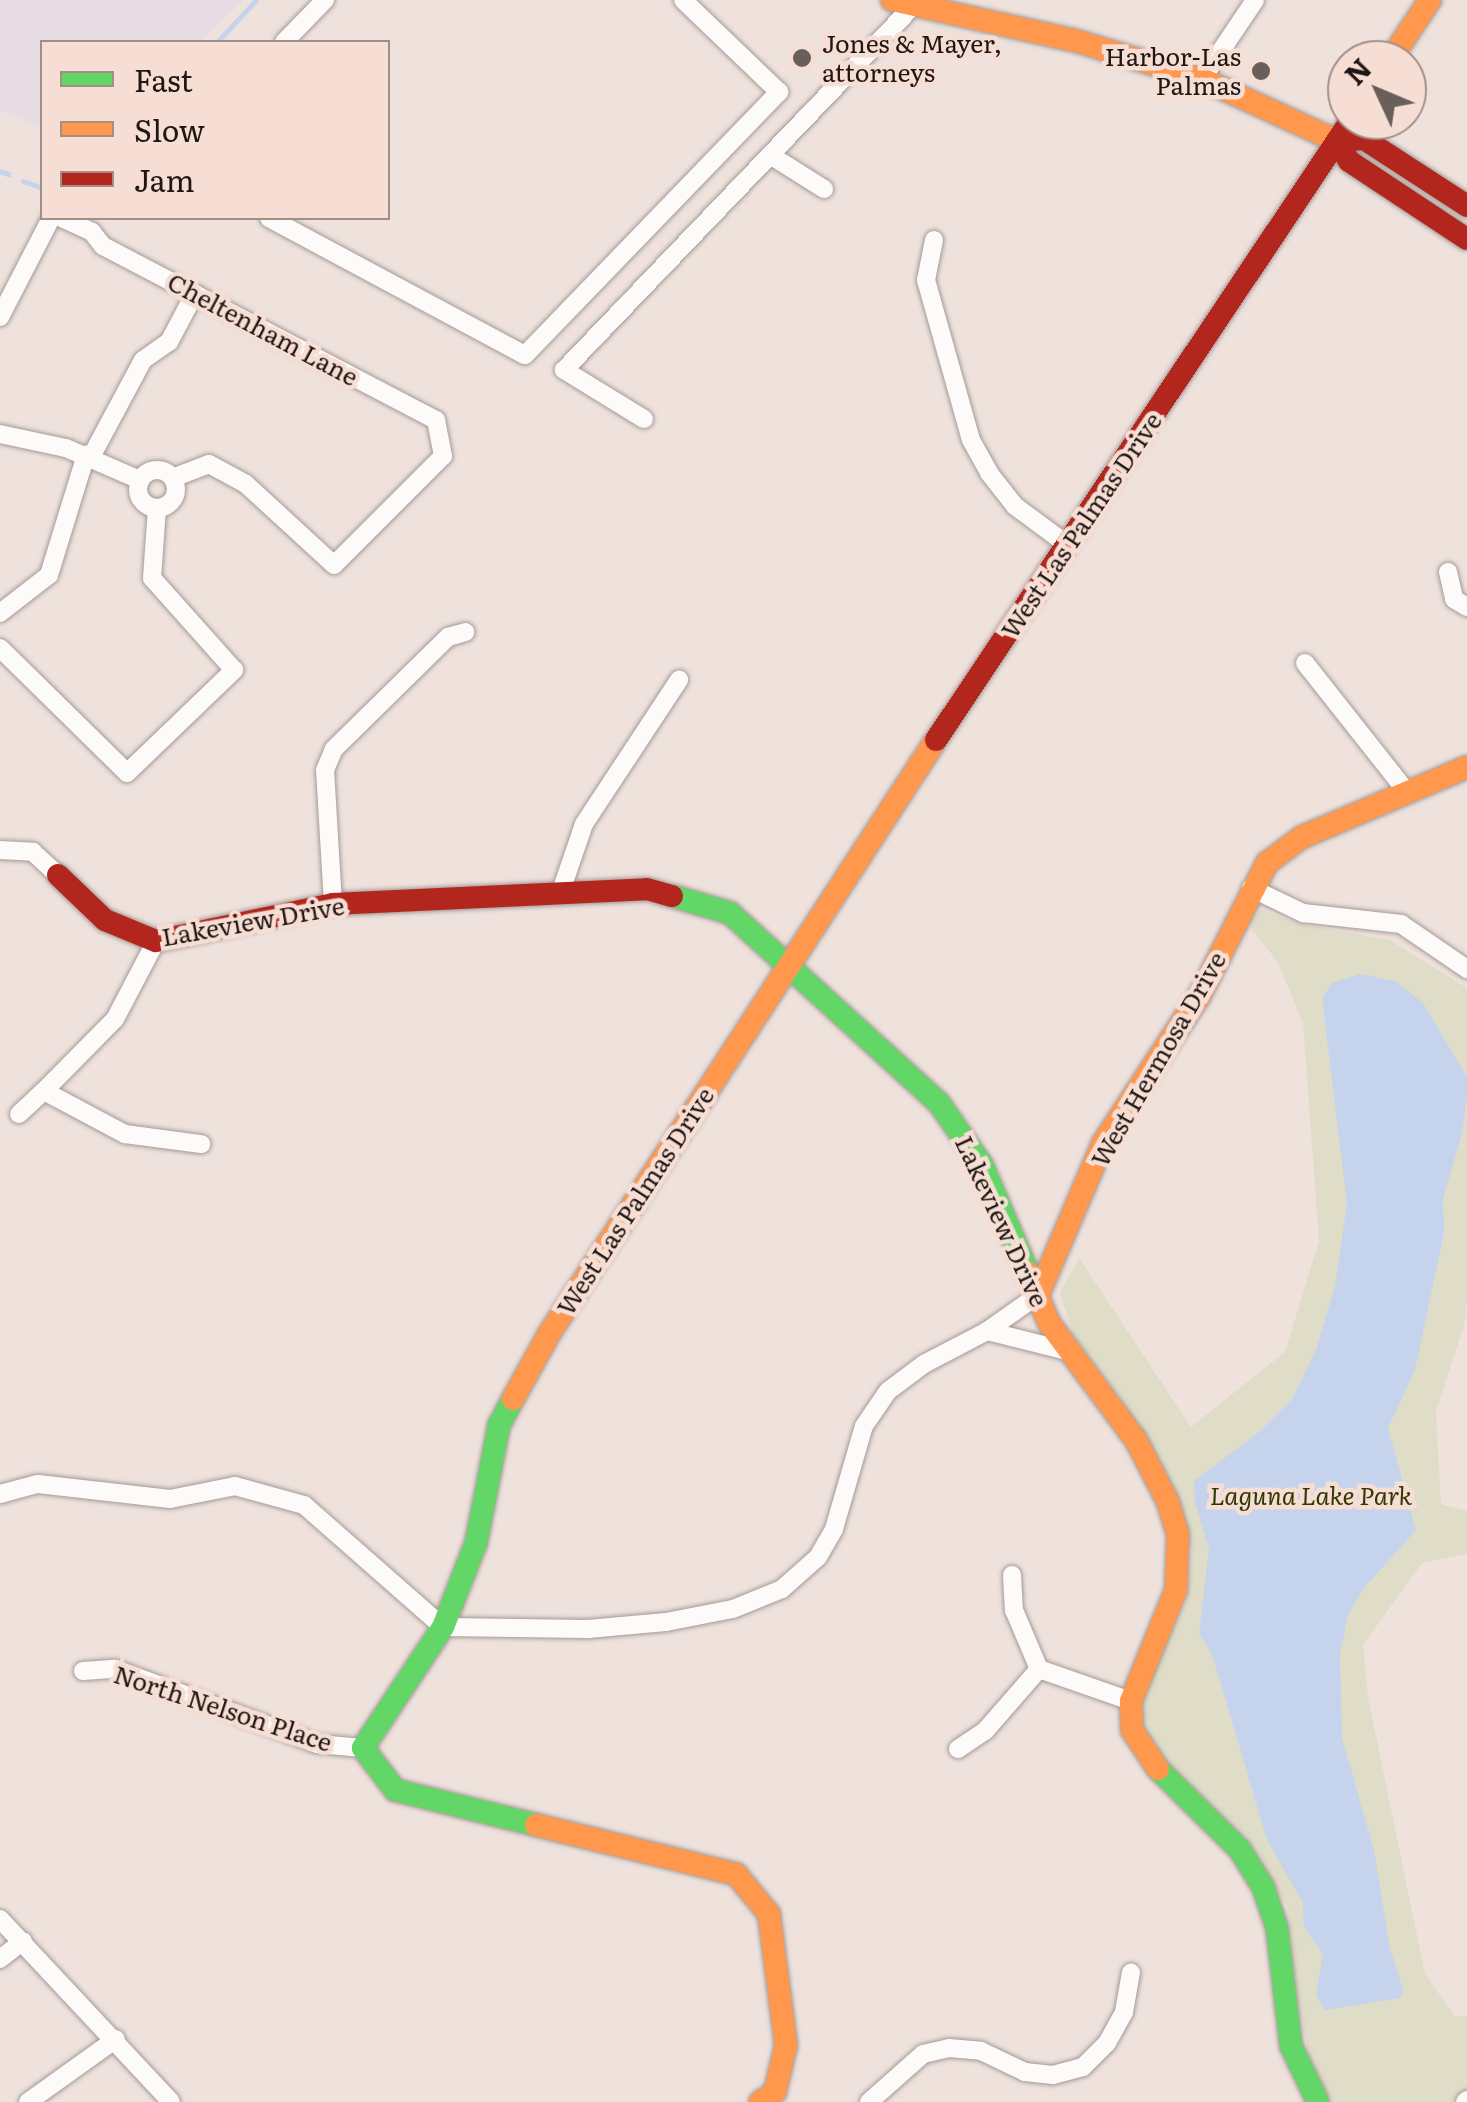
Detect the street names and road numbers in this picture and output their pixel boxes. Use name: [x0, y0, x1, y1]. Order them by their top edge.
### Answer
street label: Cheltenham Lane: [163, 266, 363, 392]
street label: West Las Palmas Drive: [994, 407, 1168, 643]
street label: Lakeview Drive: [159, 890, 347, 952]
street label: West Hermosa Drive: [1084, 946, 1232, 1172]
street label: West Las Palmas Drive: [550, 1082, 720, 1320]
street label: Lakeview Drive: [949, 1131, 1055, 1311]
street label: North Nelson Place: [110, 1659, 336, 1757]

